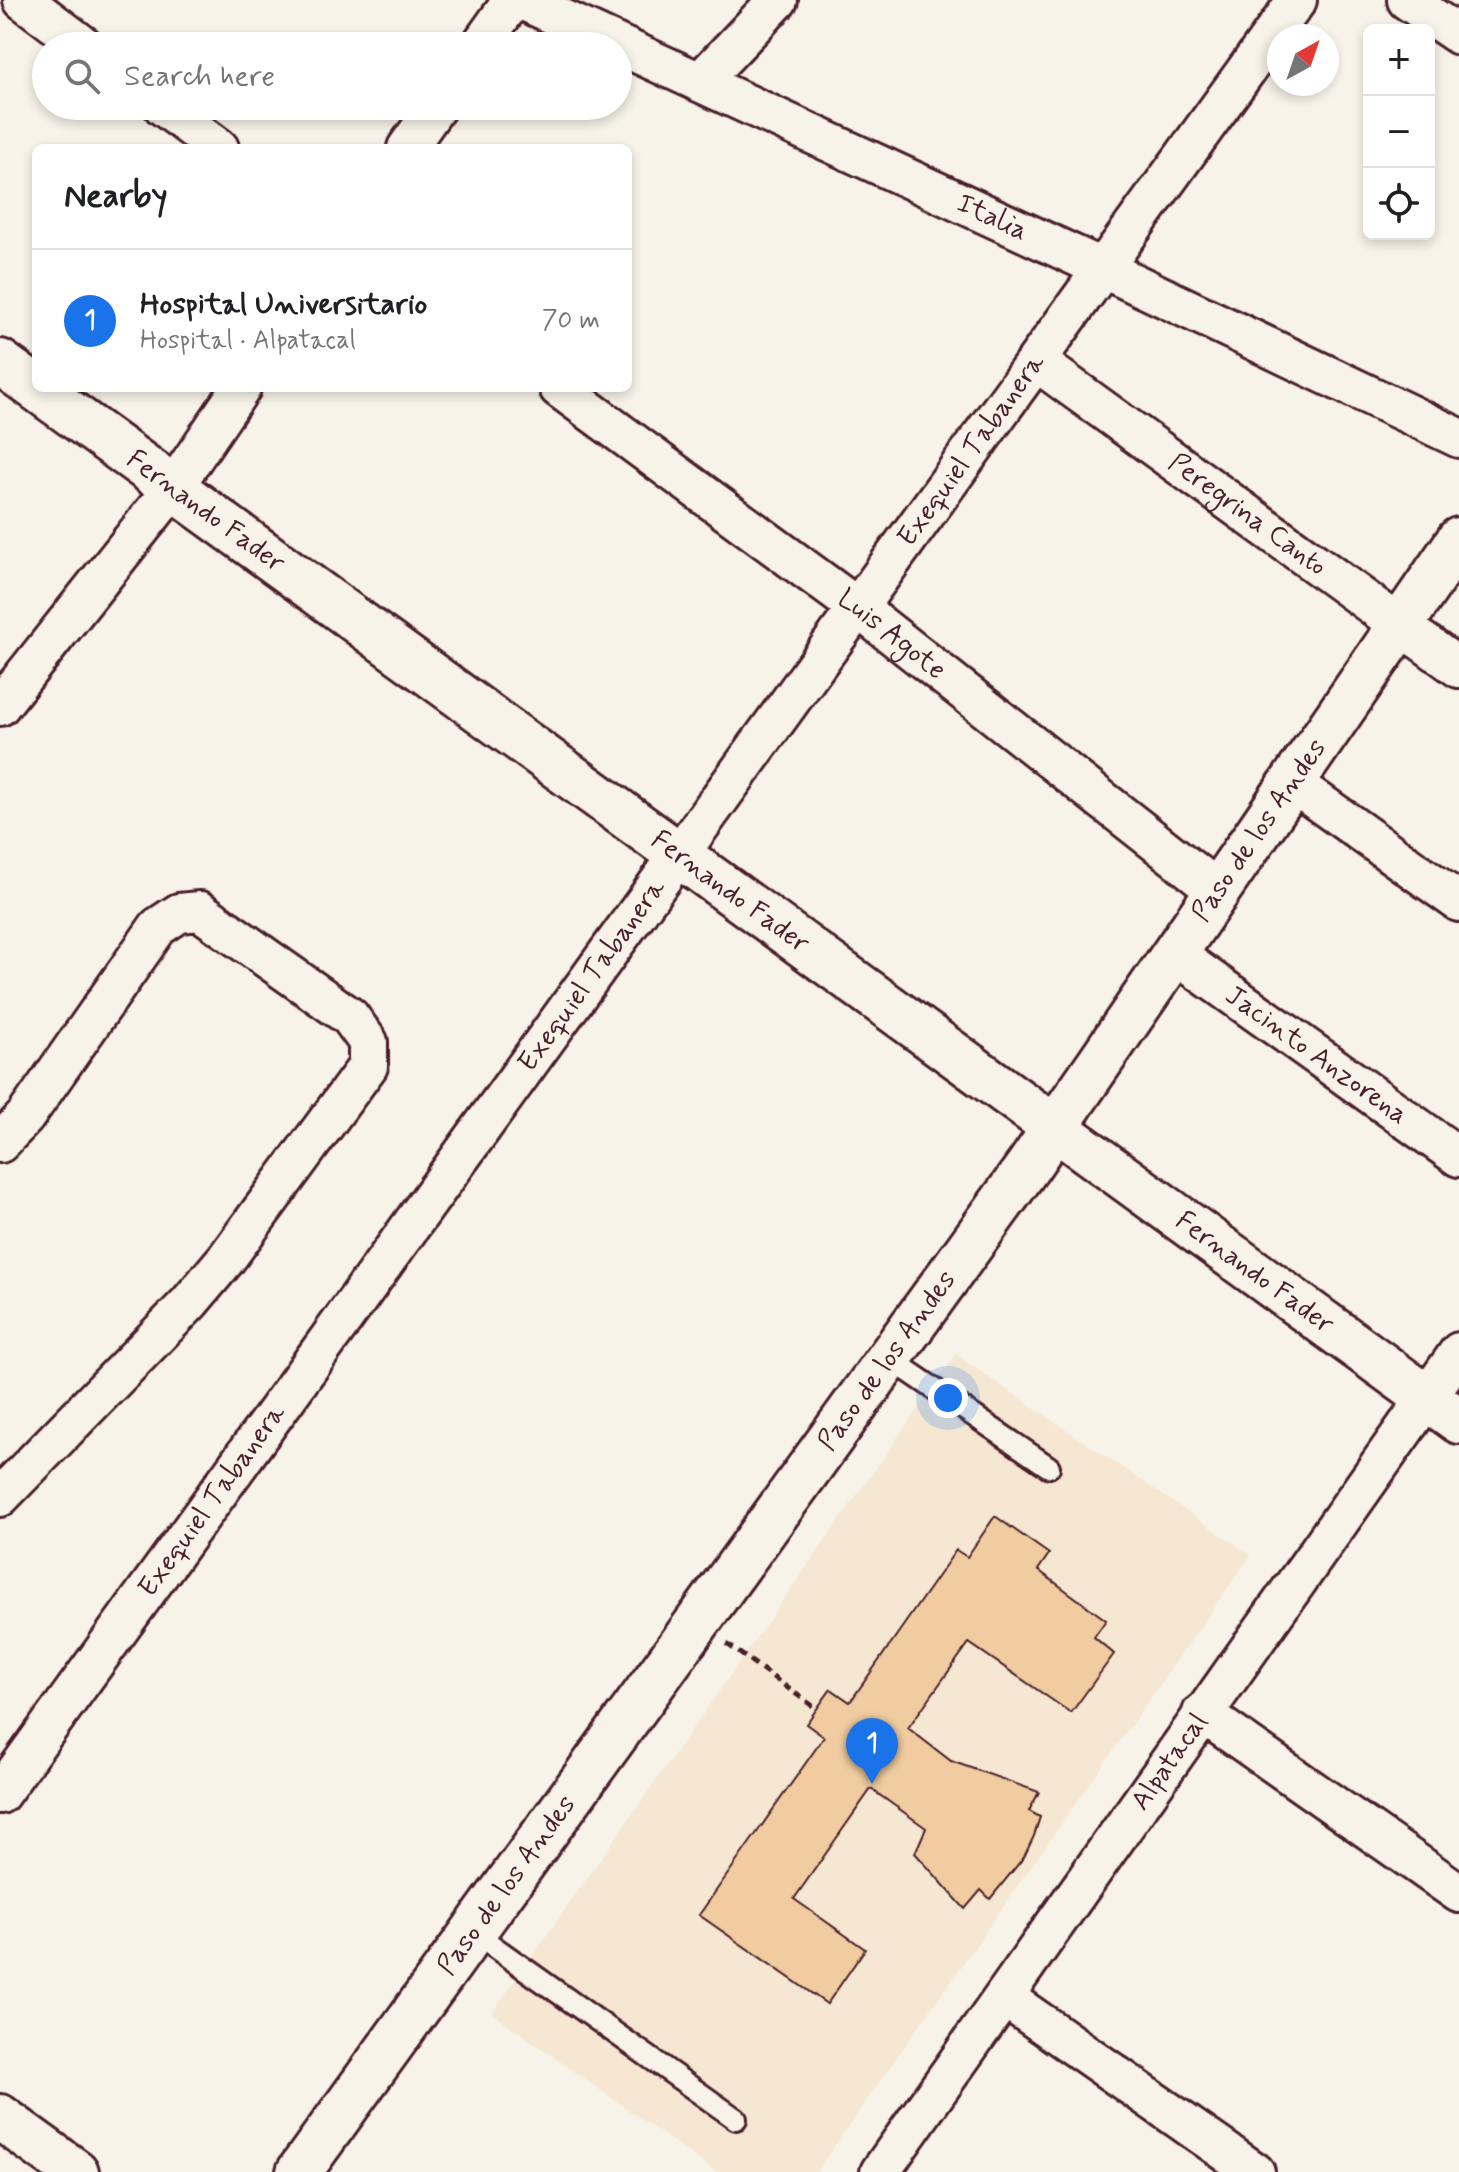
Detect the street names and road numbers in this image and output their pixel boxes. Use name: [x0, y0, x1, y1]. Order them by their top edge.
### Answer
street label: Italia: [951, 185, 1034, 250]
street label: Exequiel Tabanera: [889, 346, 1054, 554]
street label: Fernando Fader: [119, 441, 293, 581]
street label: Peregrina Canto: [1161, 445, 1334, 585]
street label: Luis Agote: [830, 580, 953, 689]
street label: Paso de los Andes: [1183, 732, 1335, 929]
street label: Fernando Fader: [643, 822, 817, 962]
street label: Exequiel Tabanera: [509, 871, 674, 1079]
street label: Jacinto Anzorena: [1218, 977, 1415, 1133]
street label: Fernando Fader: [1168, 1202, 1341, 1343]
street label: Paso de los Andes: [809, 1263, 965, 1458]
street label: Exequiel Tabanera: [130, 1397, 294, 1605]
street label: Alpatacal: [1122, 1706, 1217, 1818]
street label: Paso de los Andes: [429, 1788, 585, 1983]

